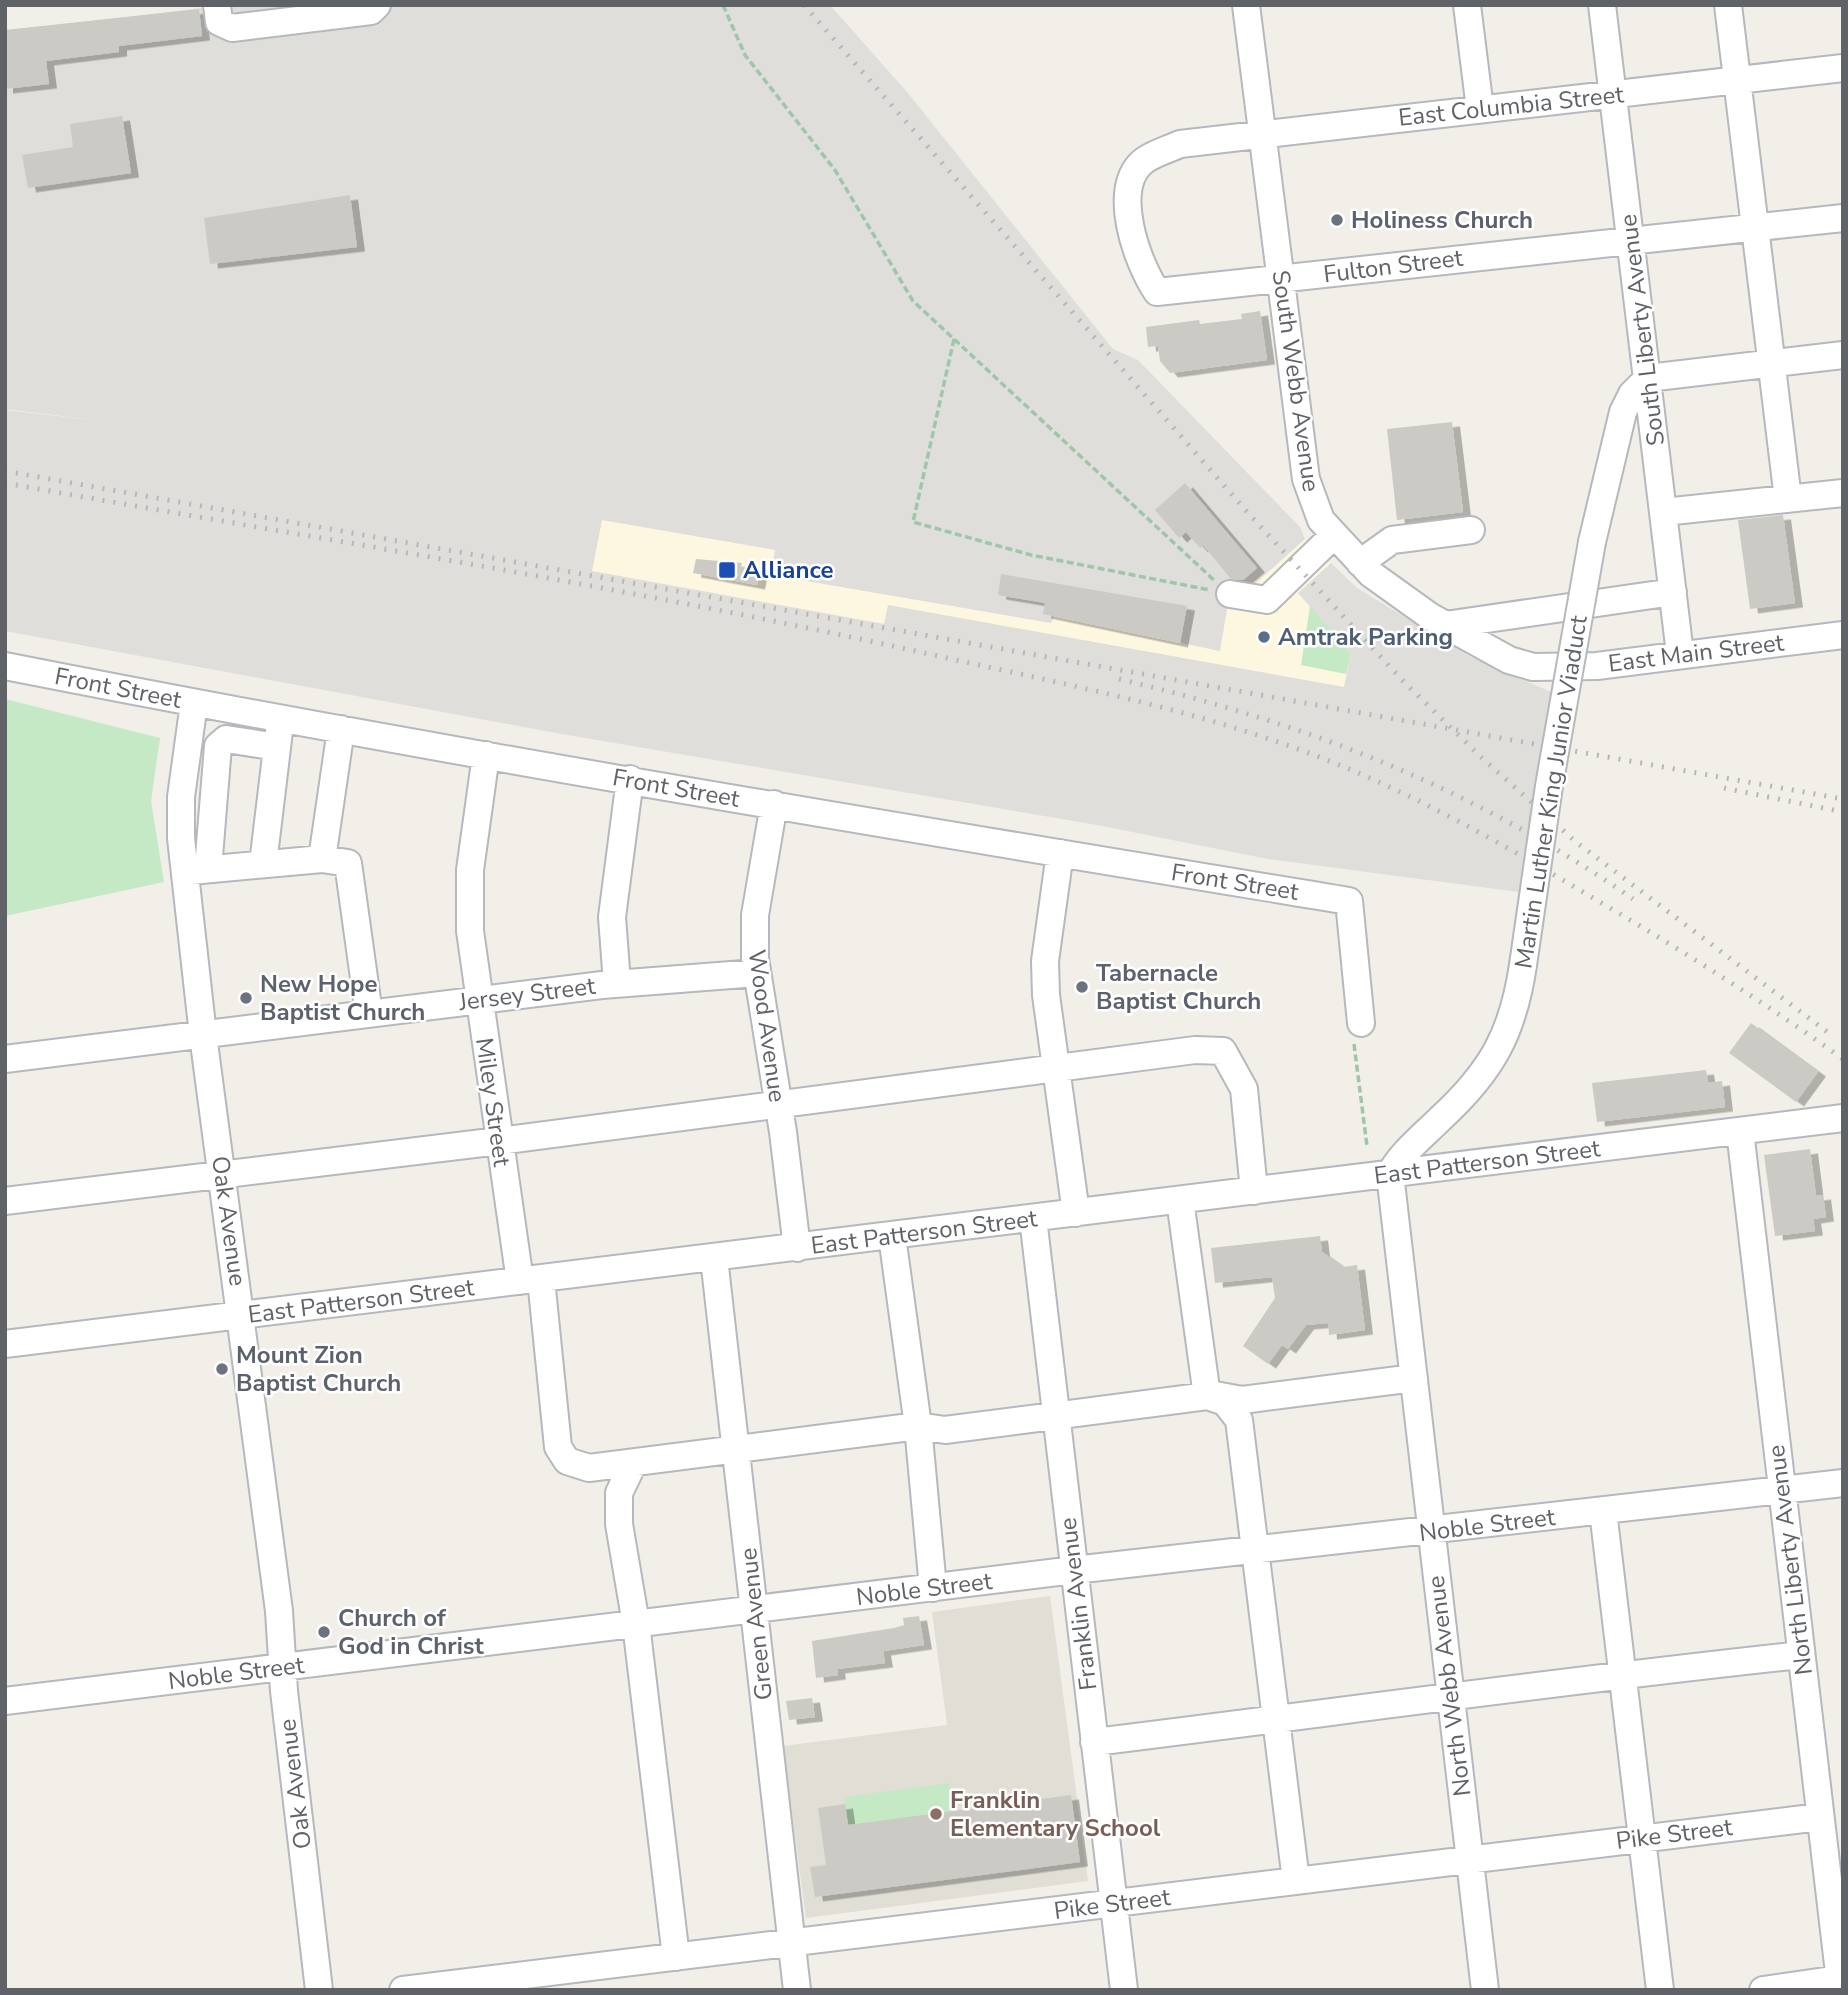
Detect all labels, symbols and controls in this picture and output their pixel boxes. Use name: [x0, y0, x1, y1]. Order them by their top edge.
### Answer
street label: East Columbia Street: [1397, 78, 1626, 134]
place label: Holiness Church: [1351, 204, 1533, 236]
marker: Holiness Church: [1329, 212, 1345, 228]
street label: South Liberty Avenue: [1612, 212, 1672, 448]
street label: Fulton Street: [1322, 242, 1465, 290]
street label: South Webb Avenue: [1265, 268, 1327, 494]
place label: Alliance: [743, 554, 834, 586]
marker: Alliance: [717, 560, 737, 580]
street label: Martin Luther King Junior Viaduct: [1507, 613, 1595, 971]
place label: Amtrak Parking: [1278, 621, 1453, 653]
street label: East Main Street: [1606, 626, 1786, 680]
marker: Amtrak Parking: [1256, 629, 1272, 645]
street label: Front Street: [52, 660, 185, 716]
street label: Front Street: [610, 761, 743, 815]
street label: Front Street: [1169, 856, 1301, 908]
street label: Wood Avenue: [740, 948, 794, 1104]
place label: Tabernacle Baptist Church: [1096, 957, 1261, 1017]
place label: New Hope Baptist Church: [260, 968, 425, 1028]
street label: Jersey Street: [456, 970, 598, 1018]
marker: Tabernacle Baptist Church: [1074, 979, 1090, 995]
marker: New Hope Baptist Church: [238, 990, 254, 1006]
street label: Miley Street: [468, 1036, 518, 1169]
street label: East Patterson Street: [1372, 1132, 1603, 1192]
street label: Oak Avenue: [204, 1154, 254, 1288]
street label: East Patterson Street: [809, 1202, 1040, 1262]
street label: East Patterson Street: [246, 1271, 477, 1331]
place label: Mount Zion Baptist Church: [236, 1339, 401, 1399]
marker: Mount Zion Baptist Church: [214, 1361, 230, 1377]
street label: North Liberty Avenue: [1760, 1443, 1820, 1677]
street label: Noble Street: [1417, 1501, 1557, 1549]
street label: Franklin Avenue: [1052, 1516, 1104, 1692]
street label: Green Avenue: [732, 1546, 780, 1702]
street label: Noble Street: [854, 1565, 994, 1613]
street label: North Webb Avenue: [1420, 1574, 1478, 1798]
place label: Church of God in Christ: [338, 1602, 484, 1662]
marker: Church of God in Christ: [316, 1624, 332, 1640]
street label: Noble Street: [166, 1649, 306, 1697]
street label: Oak Avenue: [271, 1717, 319, 1851]
place label: Franklin Elementary School: [950, 1784, 1161, 1844]
marker: Franklin Elementary School: [928, 1806, 944, 1822]
street label: Pike Street: [1614, 1811, 1735, 1857]
street label: Pike Street: [1052, 1881, 1173, 1927]

